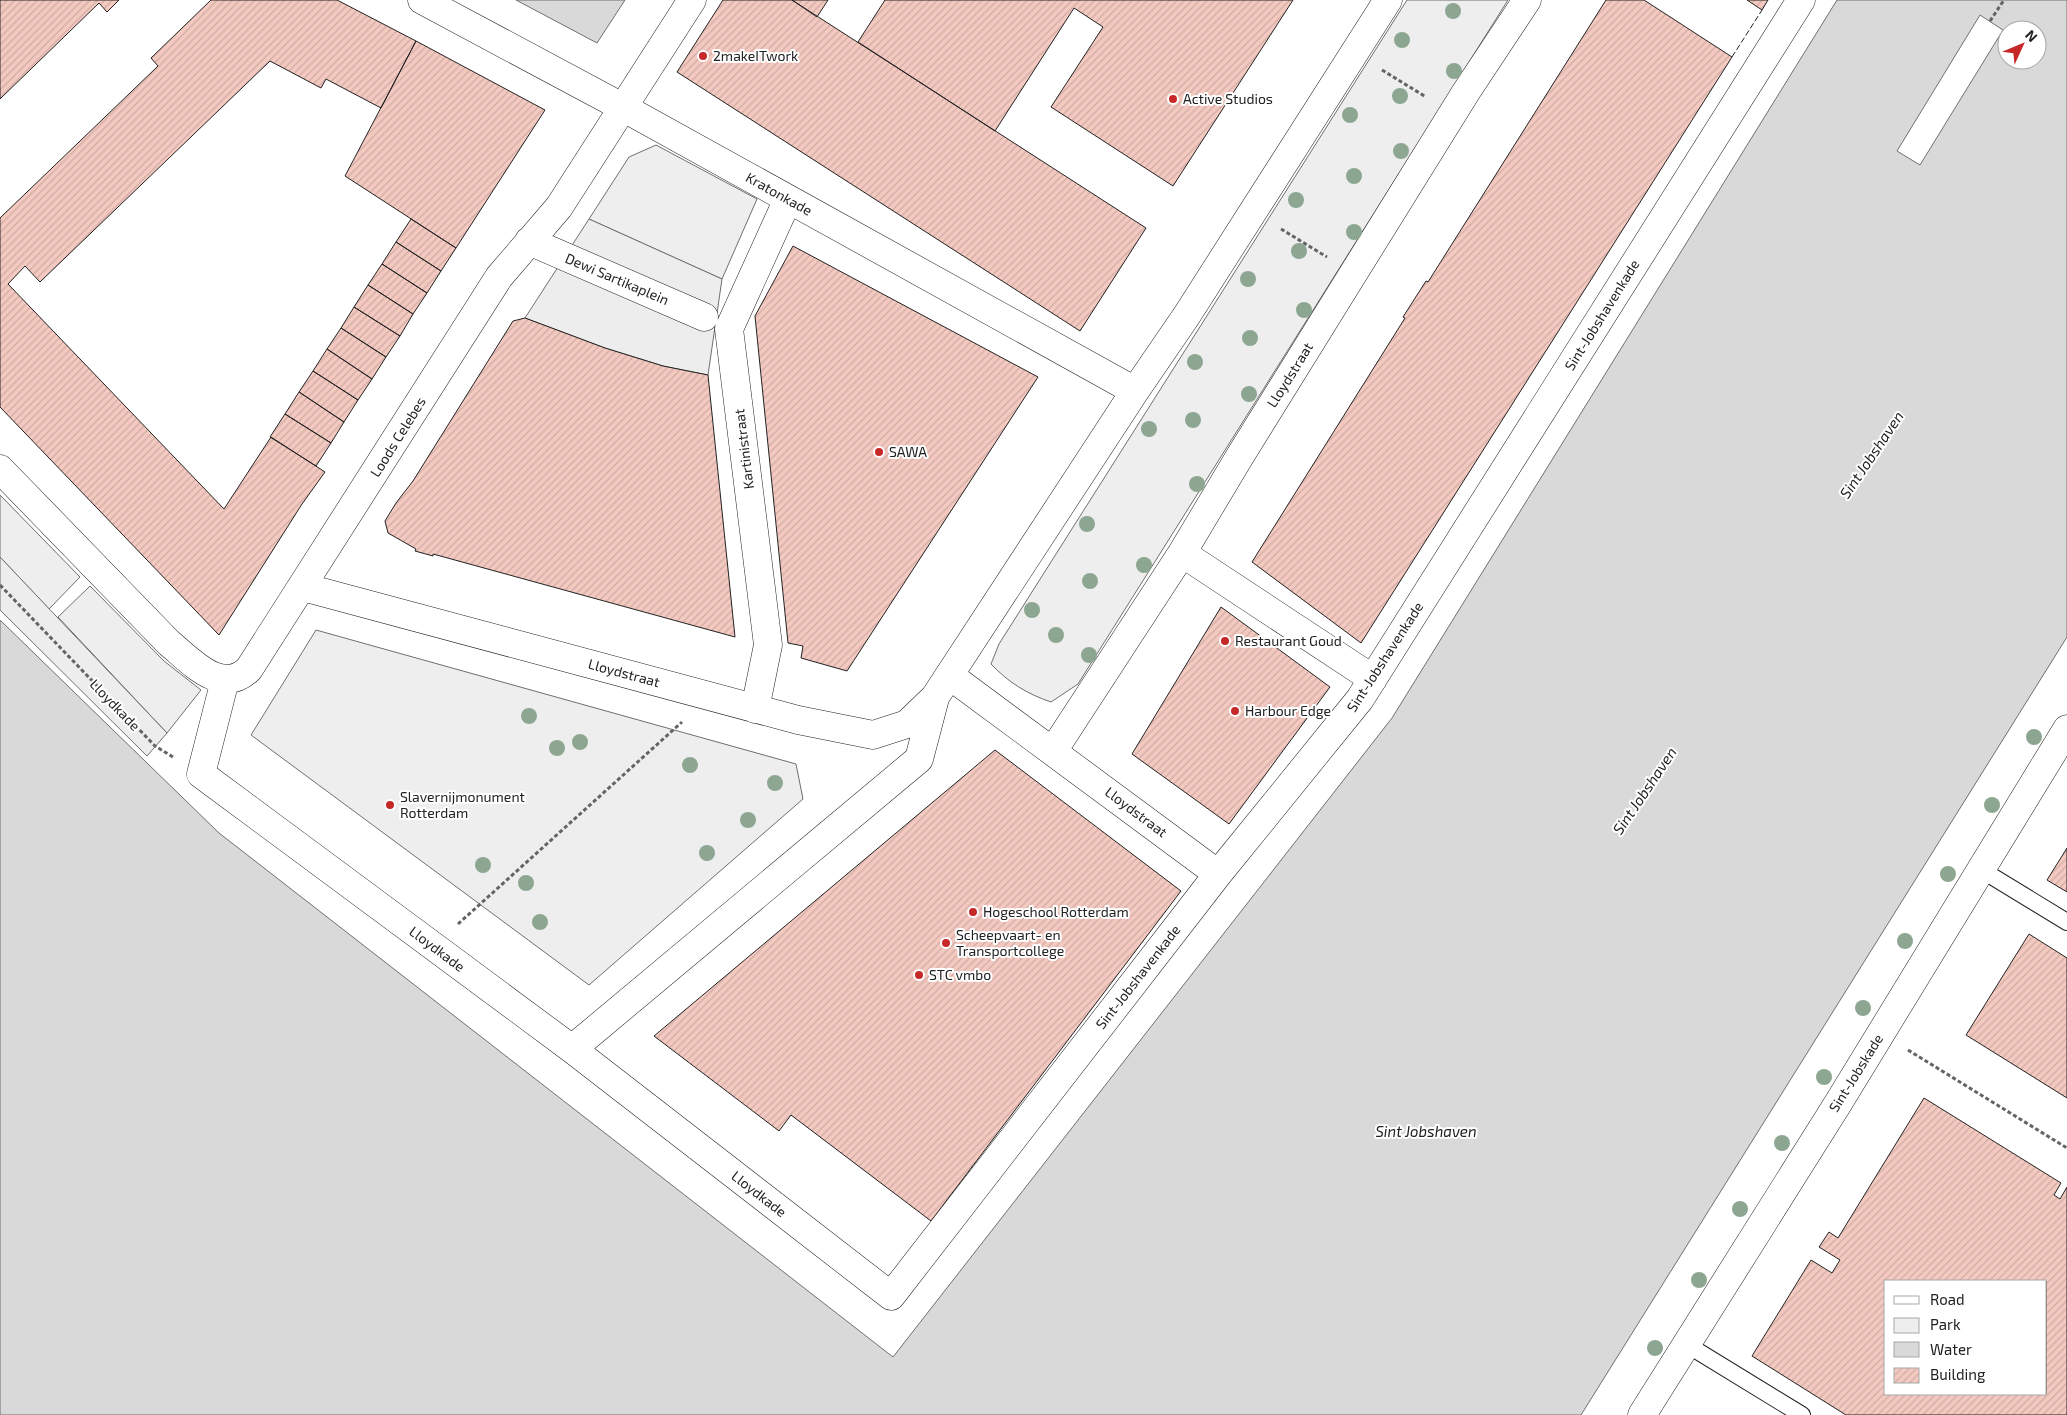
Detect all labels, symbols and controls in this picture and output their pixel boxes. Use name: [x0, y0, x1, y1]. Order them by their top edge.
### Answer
north arrow: [1997, 20, 2047, 70]
text: N: [2022, 26, 2041, 45]
place label: 2makeITwork: [713, 47, 798, 64]
marker: 2makeITwork: [697, 50, 709, 62]
place label: Active Studios: [1183, 90, 1273, 107]
marker: Active Studios: [1167, 93, 1179, 105]
street label: Kratonkade: [743, 168, 815, 219]
street label: Dewi Sartikaplein: [563, 249, 672, 308]
street label: Sint-Jobshavenkade: [1561, 256, 1643, 373]
street label: Lloydstraat: [1263, 339, 1316, 410]
street label: Loods Celebes: [366, 394, 429, 480]
water label: Sint Jobshaven: [1835, 407, 1907, 501]
street label: Kartinistraat: [730, 408, 757, 490]
place label: SAWA: [889, 443, 927, 460]
marker: SAWA: [873, 446, 885, 458]
street label: Sint-Jobshavenkade: [1343, 599, 1426, 715]
place label: Restaurant Goud: [1235, 632, 1342, 649]
marker: Restaurant Goud: [1219, 635, 1231, 647]
street label: Lloydstraat: [586, 655, 662, 690]
street label: Lloydkade: [87, 675, 144, 734]
place label: Harbour Edge: [1245, 702, 1331, 719]
marker: Harbour Edge: [1229, 705, 1241, 717]
water label: Sint Jobshaven: [1608, 743, 1680, 837]
street label: Lloydstraat: [1102, 783, 1171, 840]
place label: Slavernijmonument Rotterdam: [400, 788, 525, 821]
marker: Slavernijmonument Rotterdam: [384, 799, 396, 811]
place label: Hogeschool Rotterdam: [983, 903, 1129, 920]
marker: Hogeschool Rotterdam: [967, 906, 979, 918]
street label: Sint-Jobshavenkade: [1092, 921, 1184, 1032]
street label: Lloydkade: [406, 922, 468, 975]
place label: Scheepvaart- en Transportcollege: [956, 926, 1064, 959]
marker: Scheepvaart- en Transportcollege: [940, 937, 952, 949]
place label: STC vmbo: [929, 966, 991, 983]
marker: STC vmbo: [913, 969, 925, 981]
street label: Sint-Jobskade: [1825, 1031, 1886, 1115]
water label: Sint Jobshaven: [1375, 1122, 1477, 1140]
street label: Lloydkade: [728, 1167, 790, 1220]
legend: [1884, 1280, 2047, 1395]
text: Road: [1930, 1290, 1965, 1308]
text: Park: [1930, 1315, 1961, 1333]
text: Water: [1930, 1340, 1972, 1358]
text: Building: [1930, 1365, 1986, 1383]

